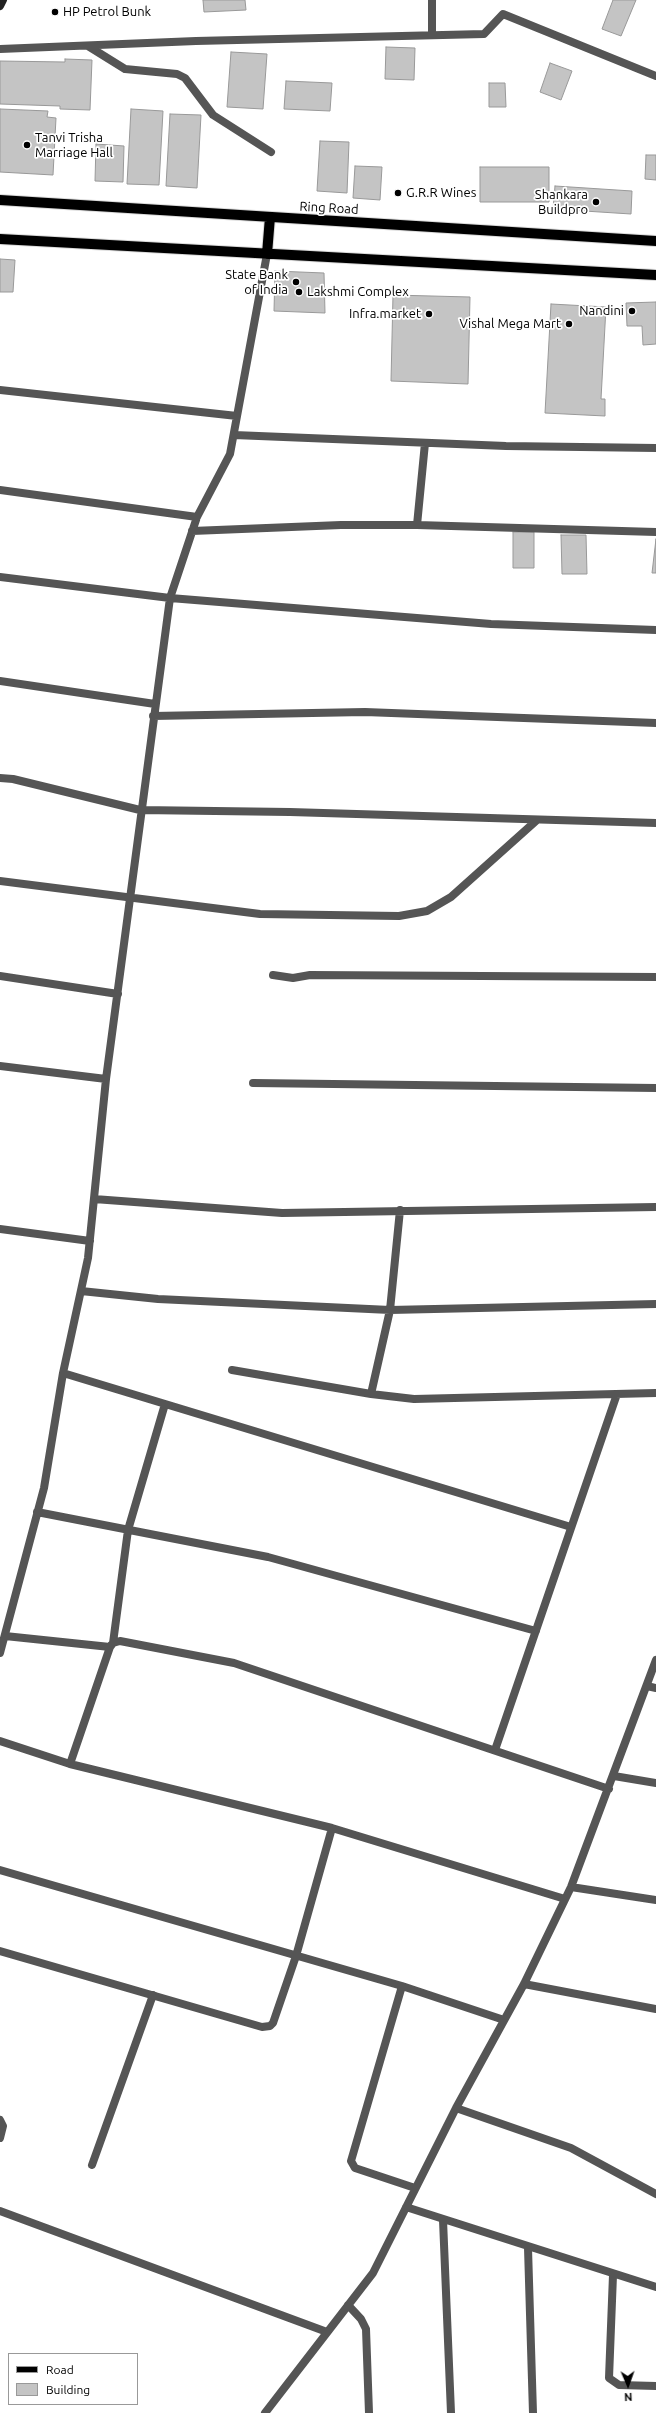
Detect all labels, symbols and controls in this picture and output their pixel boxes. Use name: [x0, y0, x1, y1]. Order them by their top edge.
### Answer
place label: HP Petrol Bunk: [63, 4, 151, 20]
marker: HP Petrol Bunk: [50, 7, 60, 17]
place label: Tanvi Trisha Marriage Hall: [35, 130, 113, 161]
marker: Tanvi Trisha Marriage Hall: [22, 140, 32, 150]
place label: G.R.R Wines: [406, 185, 476, 201]
place label: Shankara Buildpro: [535, 187, 588, 218]
marker: G.R.R Wines: [393, 188, 403, 198]
marker: Shankara Buildpro: [591, 197, 601, 207]
street label: Ring Road: [299, 199, 359, 217]
place label: State Bank of India: [225, 267, 288, 298]
marker: State Bank of India: [291, 277, 301, 287]
place label: Lakshmi Complex: [307, 284, 409, 300]
marker: Lakshmi Complex: [294, 287, 304, 297]
place label: Nandini: [579, 303, 624, 319]
place label: Infra.market: [349, 306, 421, 322]
marker: Nandini: [627, 306, 637, 316]
marker: Infra.market: [424, 309, 434, 319]
place label: Vishal Mega Mart: [459, 316, 561, 332]
marker: Vishal Mega Mart: [564, 319, 574, 329]
legend: [8, 2353, 138, 2405]
text: Road: [46, 2363, 74, 2376]
north arrow: [608, 2365, 648, 2405]
text: Building: [46, 2383, 90, 2396]
text: N: [624, 2391, 633, 2403]

